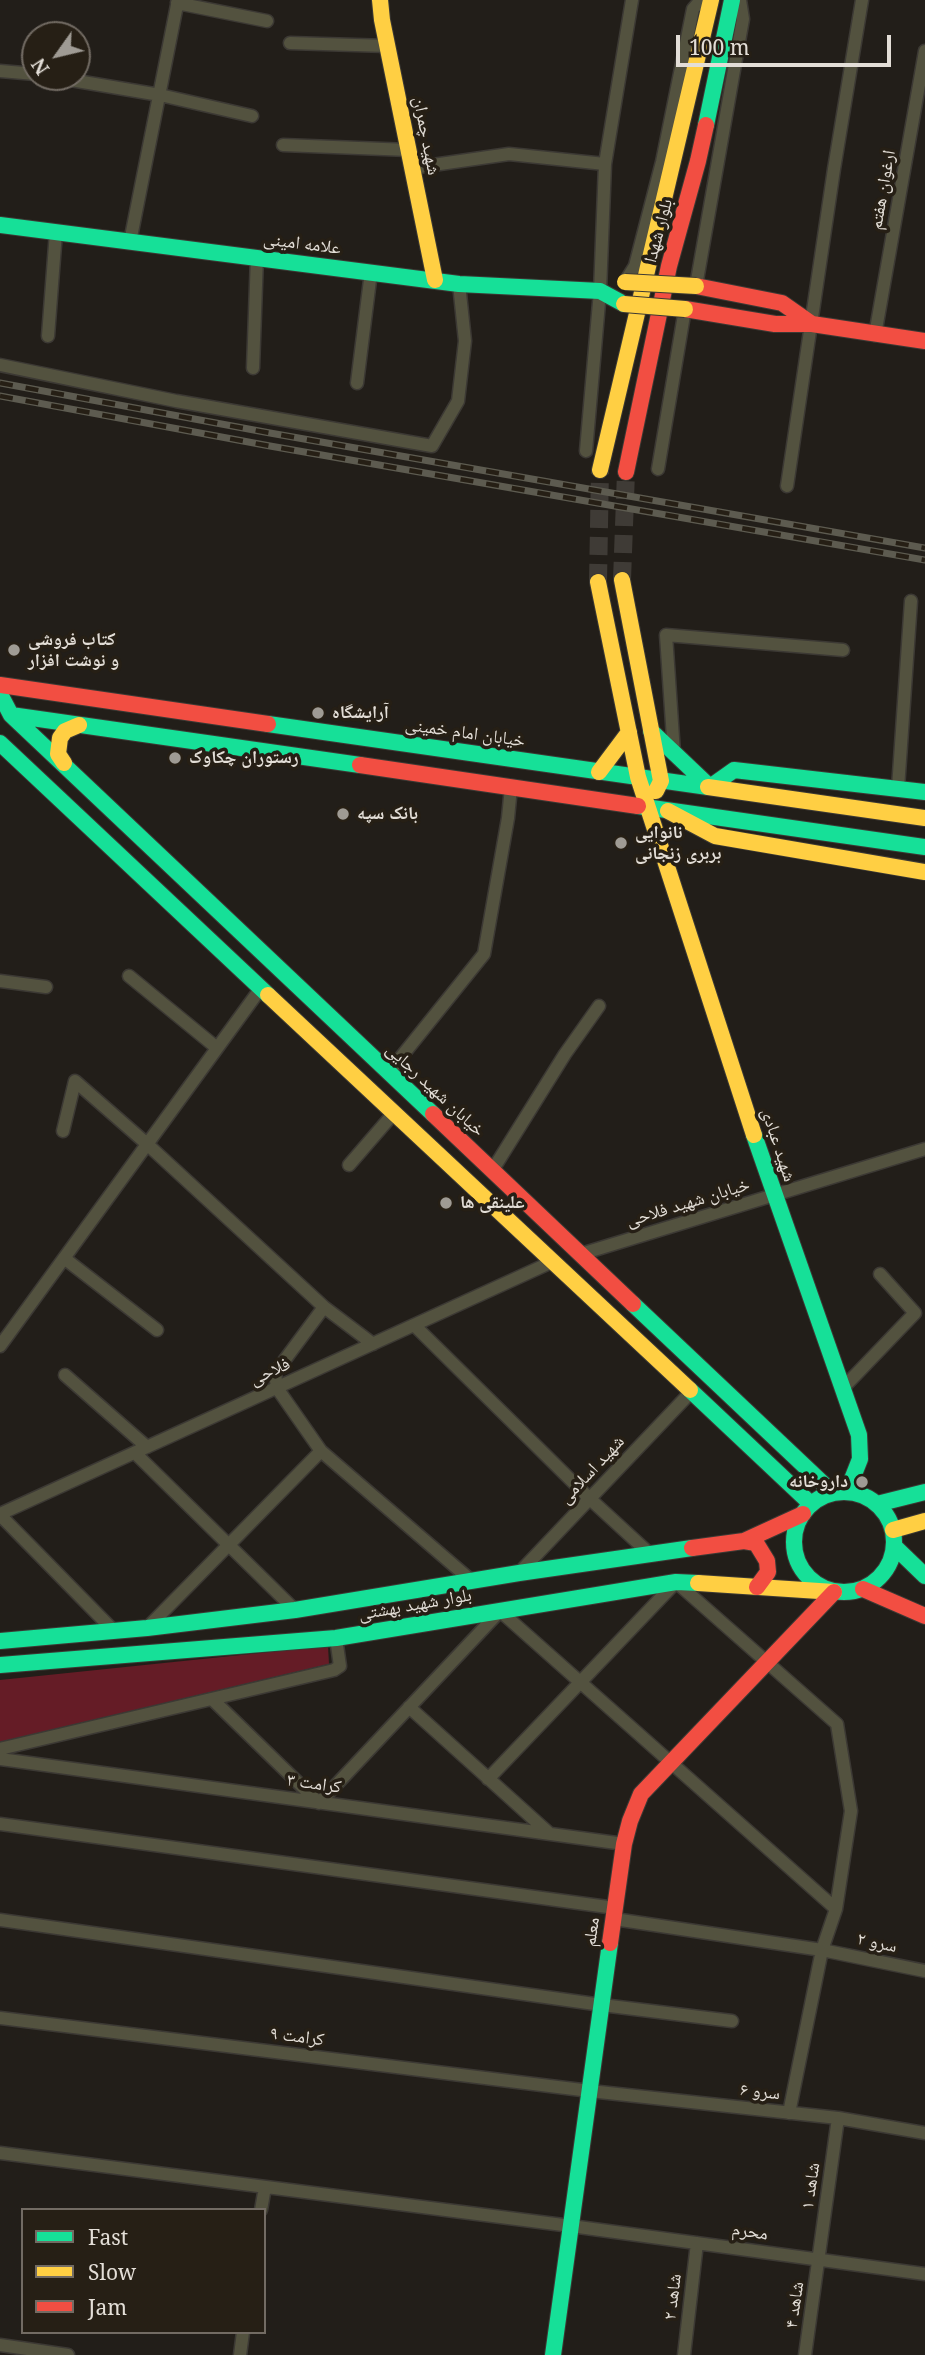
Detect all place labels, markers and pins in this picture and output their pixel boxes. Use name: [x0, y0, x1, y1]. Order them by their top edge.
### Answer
place label: کتاب فروشی و نوشت افزار: [28, 629, 119, 672]
marker: کتاب فروشی و نوشت افزار: [6, 642, 22, 658]
place label: آرایشگاه: [332, 702, 389, 724]
marker: آرایشگاه: [310, 705, 326, 721]
place label: رستوران چکاوک: [189, 747, 299, 769]
marker: رستوران چکاوک: [167, 750, 183, 766]
place label: بانک سپه: [357, 803, 418, 825]
marker: بانک سپه: [335, 806, 351, 822]
place label: نانوایی بربری زنجانی: [635, 822, 721, 864]
marker: نانوایی بربری زنجانی: [613, 835, 629, 851]
place label: علینقی ها: [460, 1192, 524, 1214]
marker: علینقی ها: [438, 1195, 454, 1211]
place label: داروخانه: [789, 1471, 848, 1493]
marker: داروخانه: [854, 1474, 870, 1490]

